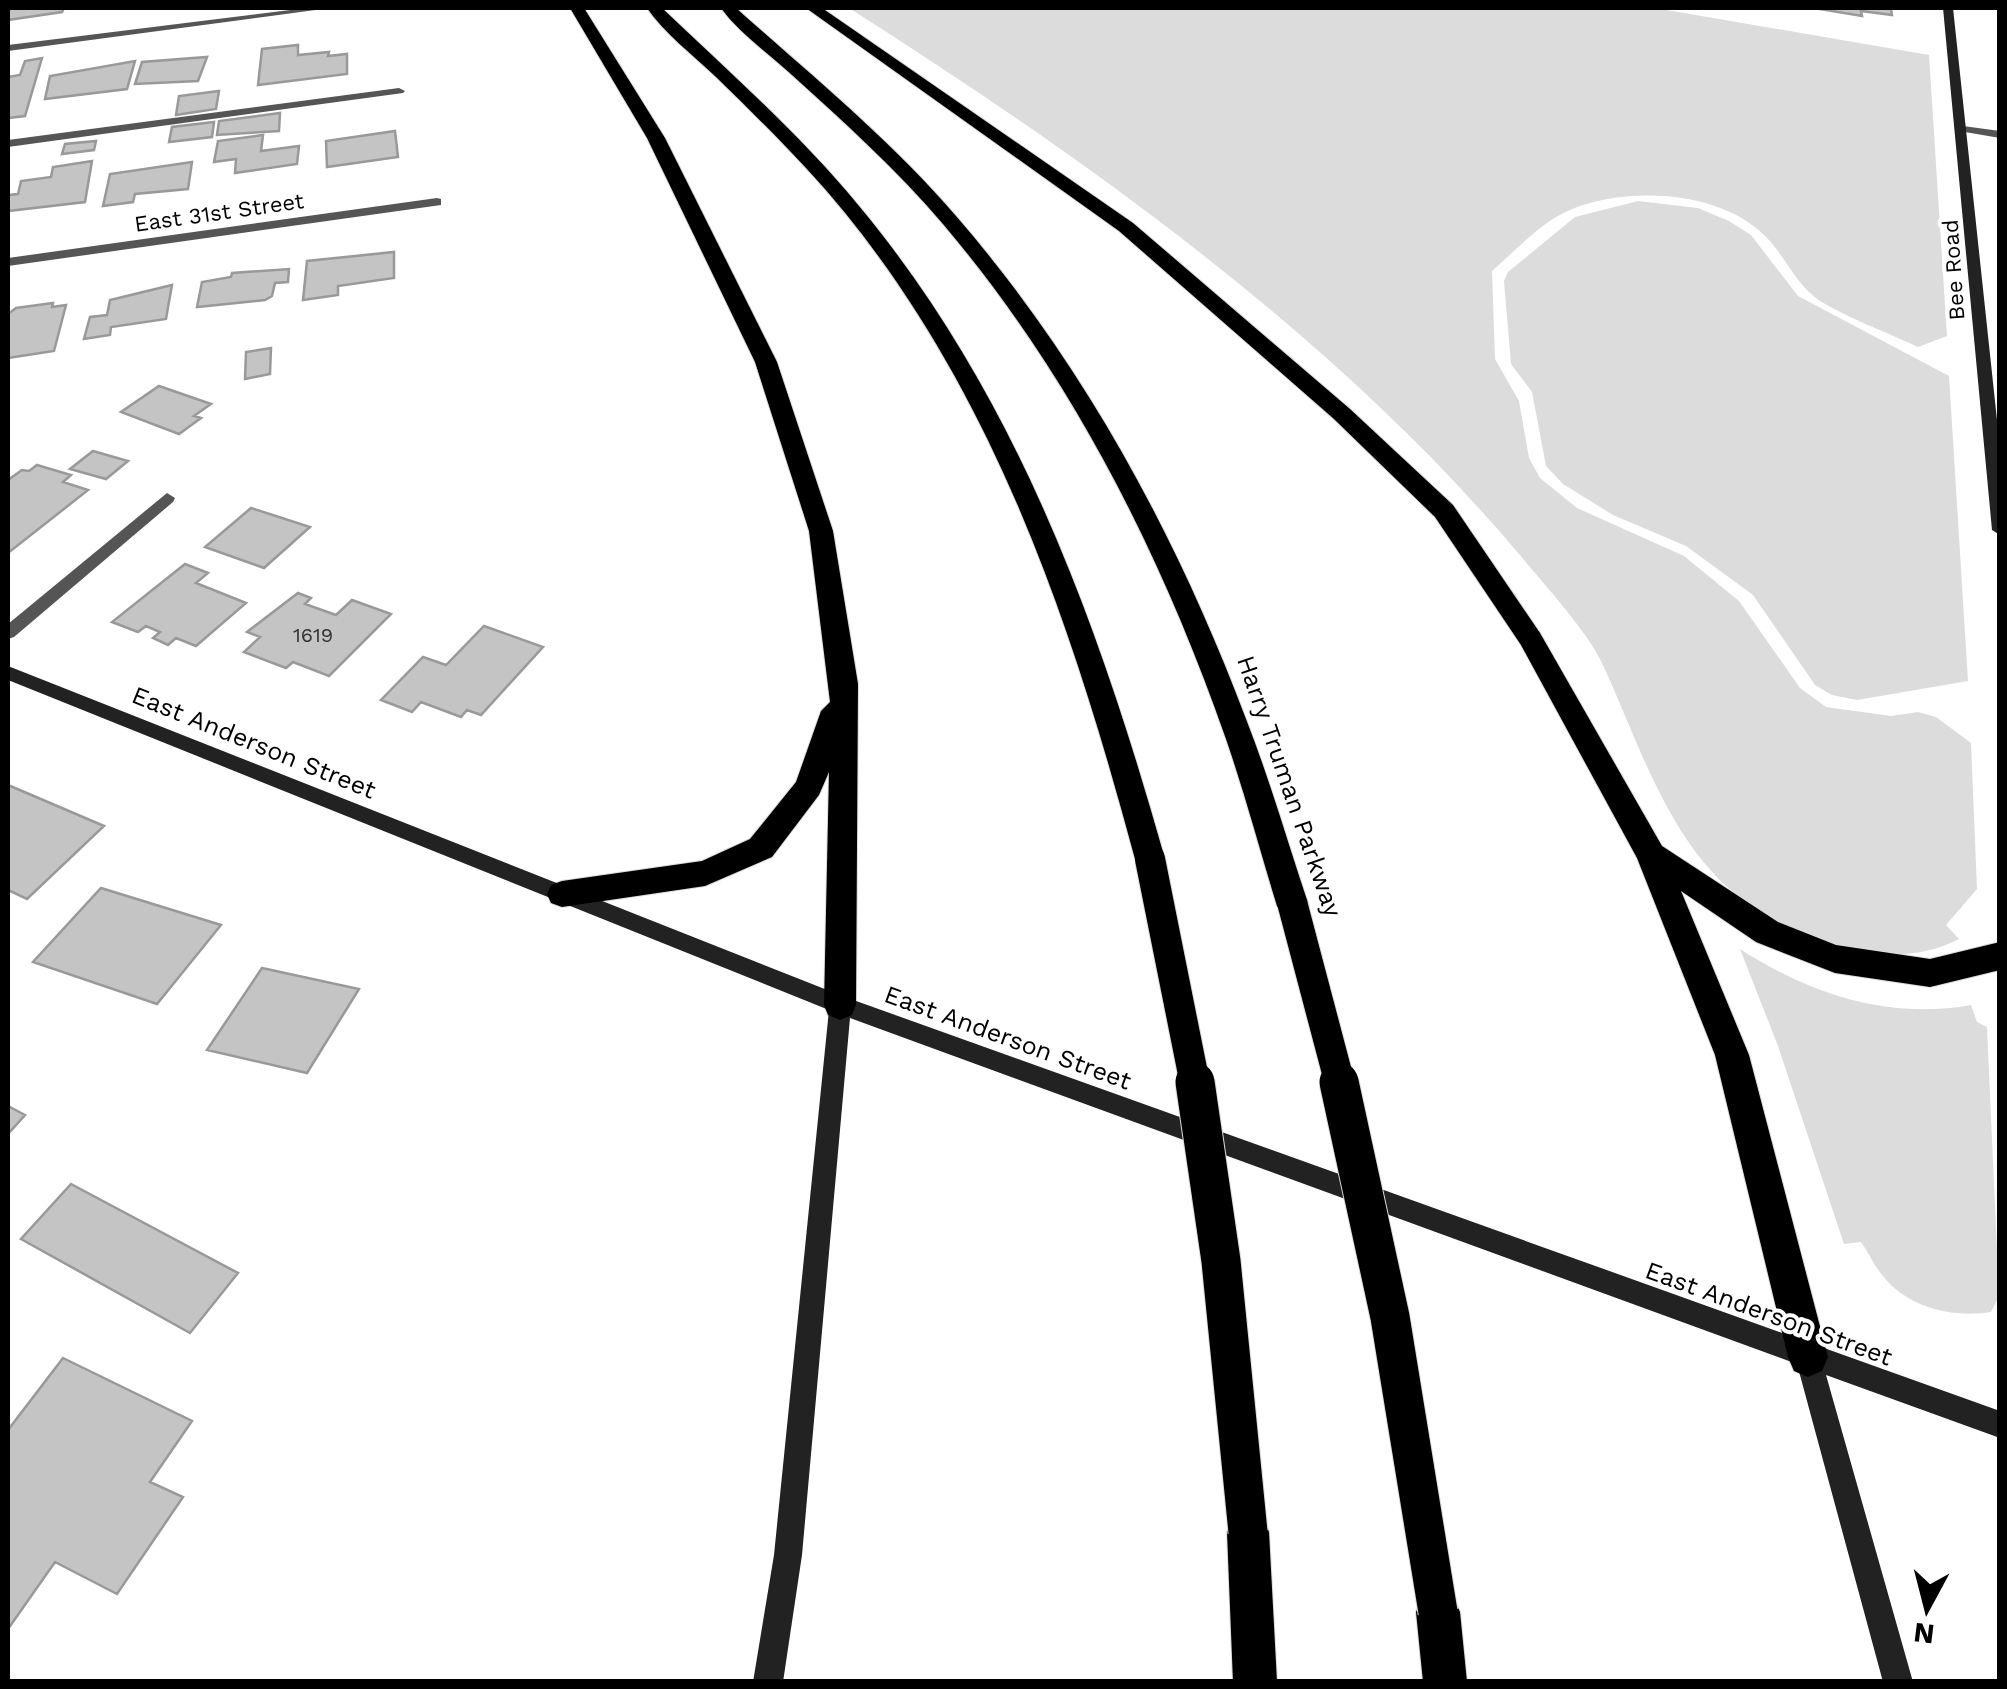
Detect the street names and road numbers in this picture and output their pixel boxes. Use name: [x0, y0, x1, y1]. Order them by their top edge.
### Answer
street label: East 31st Street: [133, 188, 305, 237]
street label: Bee Road: [1938, 219, 1969, 321]
street label: Harry Truman Parkway: [1231, 652, 1348, 921]
street label: East Anderson Street: [128, 680, 380, 805]
street label: East Anderson Street: [880, 979, 1136, 1096]
street label: East Anderson Street: [1641, 1255, 1897, 1372]

